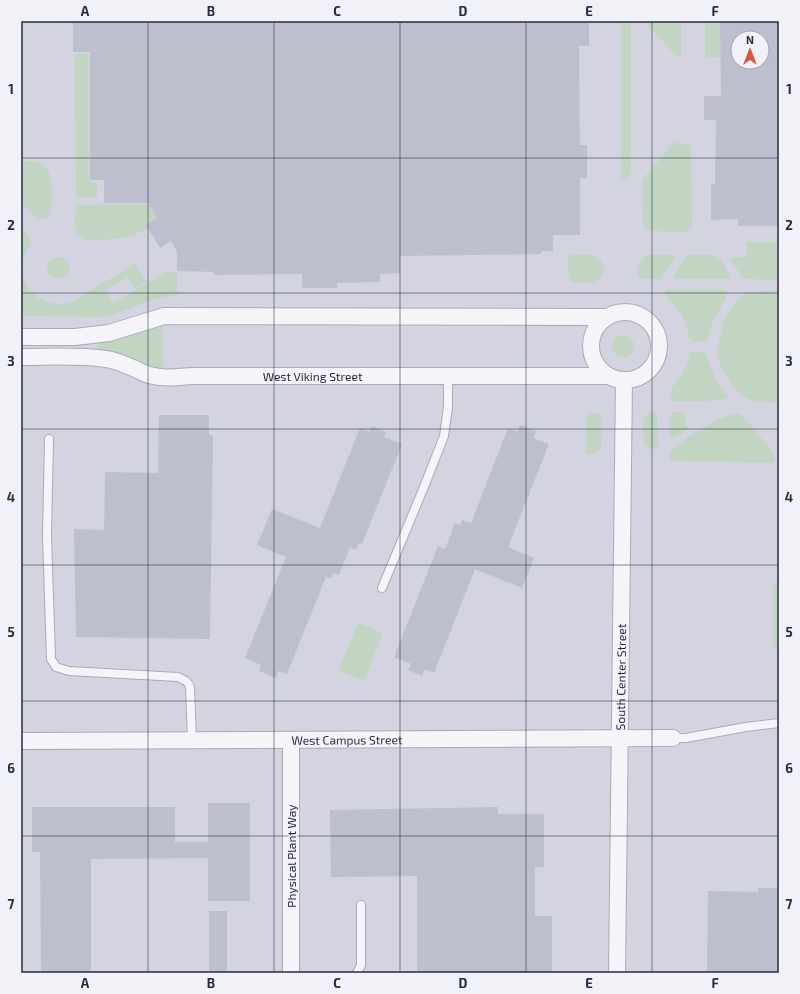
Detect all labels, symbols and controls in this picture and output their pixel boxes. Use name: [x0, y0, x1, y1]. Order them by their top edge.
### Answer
text: A: [81, 3, 90, 19]
text: B: [207, 3, 215, 19]
text: C: [333, 3, 341, 19]
text: D: [459, 3, 468, 19]
text: E: [585, 3, 593, 19]
text: F: [711, 3, 719, 19]
north arrow: [730, 30, 770, 70]
text: N: [746, 33, 754, 46]
text: 1: [8, 81, 14, 97]
text: 1: [786, 81, 792, 97]
text: 2: [7, 217, 15, 233]
text: 2: [785, 217, 793, 233]
text: 3: [7, 353, 15, 369]
text: 3: [785, 353, 793, 369]
street label: West Viking Street: [263, 369, 363, 383]
text: 4: [7, 489, 15, 505]
text: 4: [785, 489, 793, 505]
street label: South Center Street: [613, 623, 628, 730]
text: 5: [7, 624, 15, 640]
text: 5: [785, 624, 793, 640]
street label: West Campus Street: [291, 732, 403, 747]
text: 6: [7, 760, 15, 776]
text: 6: [785, 760, 793, 776]
street label: Physical Plant Way: [284, 804, 298, 908]
text: 7: [8, 896, 15, 912]
text: 7: [786, 896, 793, 912]
text: A: [81, 975, 90, 991]
text: B: [207, 975, 215, 991]
text: C: [333, 975, 341, 991]
text: D: [459, 975, 468, 991]
text: E: [585, 975, 593, 991]
text: F: [711, 975, 719, 991]

